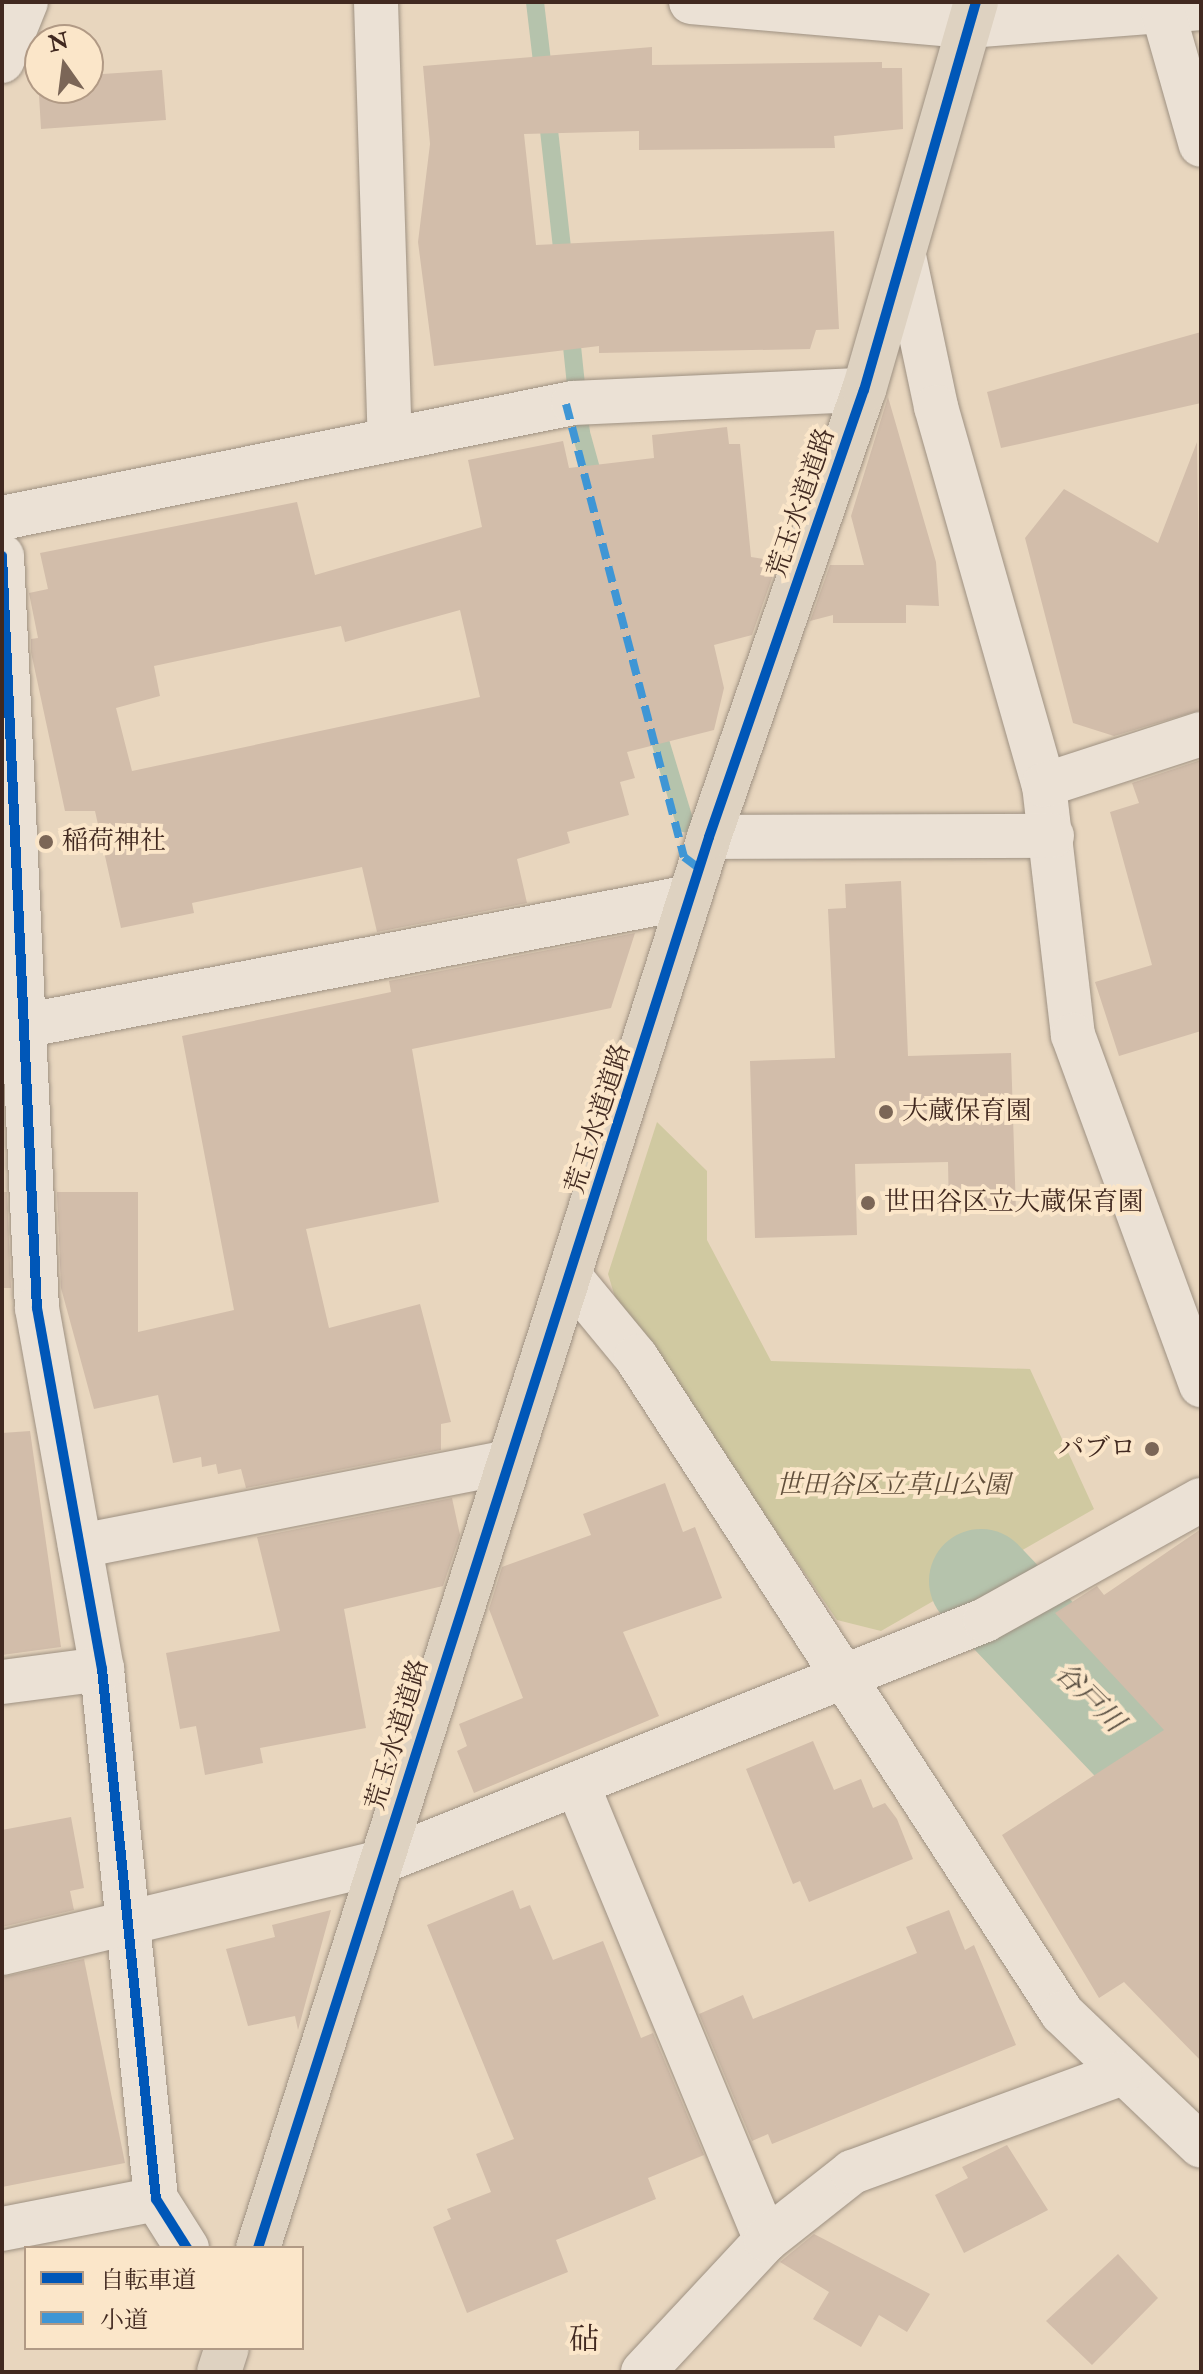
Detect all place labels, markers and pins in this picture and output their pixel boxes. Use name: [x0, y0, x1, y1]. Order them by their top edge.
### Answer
place label: 稲荷神社: [62, 826, 166, 858]
marker: 稲荷神社: [37, 833, 55, 851]
place label: 大蔵保育園: [902, 1096, 1032, 1128]
marker: 大蔵保育園: [877, 1103, 895, 1121]
place label: 世田谷区立大蔵保育園: [884, 1187, 1144, 1219]
marker: 世田谷区立大蔵保育園: [859, 1194, 877, 1212]
place label: パブロ: [1058, 1433, 1136, 1465]
marker: パブロ: [1143, 1440, 1161, 1458]

